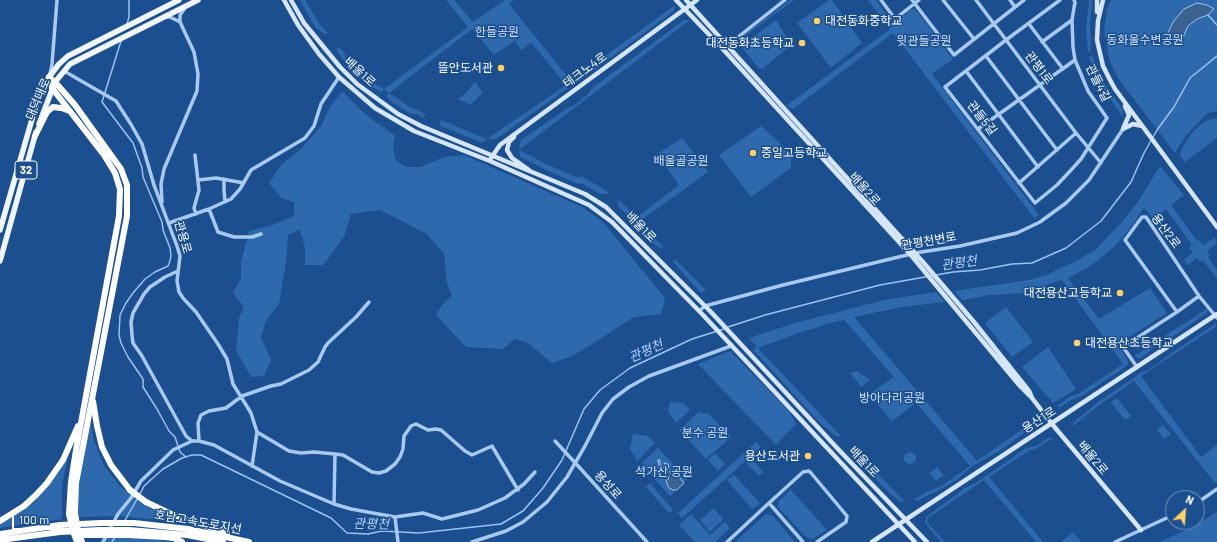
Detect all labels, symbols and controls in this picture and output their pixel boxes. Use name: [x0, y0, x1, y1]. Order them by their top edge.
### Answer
place label: 대전동화중학교: [825, 14, 902, 28]
marker: 대전동화중학교: [812, 16, 822, 26]
park label: 한들공원: [475, 25, 519, 39]
park label: 동화울수변공원: [1106, 33, 1184, 47]
park label: 윗관들공원: [896, 34, 952, 48]
place label: 대전동화초등학교: [706, 36, 794, 50]
marker: 대전동화초등학교: [797, 38, 807, 48]
street label: 테크노4로: [560, 49, 610, 91]
street label: 관평1로: [1022, 49, 1056, 87]
street label: 배울1로: [341, 54, 379, 90]
place label: 뜰안도서관: [438, 61, 493, 75]
street label: 관들4길: [1083, 62, 1113, 104]
marker: 뜰안도서관: [496, 63, 506, 73]
street label: 대덕대로: [23, 76, 53, 122]
street label: 관들5길: [964, 98, 1000, 138]
place label: 중일고등학교: [761, 146, 827, 160]
marker: 중일고등학교: [748, 148, 758, 158]
park label: 배울골공원: [653, 154, 709, 168]
road number: 32: [15, 161, 37, 179]
street label: 배울2로: [846, 169, 884, 209]
street label: 배울1로: [623, 209, 659, 245]
street label: 용산2로: [1148, 211, 1184, 251]
street label: 관용로: [172, 219, 194, 255]
street label: 관평천변로: [901, 229, 957, 253]
water label: 관평천: [940, 253, 978, 273]
place label: 대전용산고등학교: [1024, 286, 1112, 300]
marker: 대전용산고등학교: [1115, 288, 1125, 298]
water label: 관평천: [626, 336, 666, 366]
place label: 대전용산초등학교: [1085, 336, 1173, 350]
marker: 대전용산초등학교: [1072, 338, 1082, 348]
park label: 방아다리공원: [859, 391, 925, 405]
street label: 용산1로: [1019, 404, 1059, 436]
park label: 분수 공원: [682, 426, 728, 440]
street label: 배울2로: [1075, 438, 1111, 478]
street label: 배울1로: [846, 444, 882, 480]
place label: 용산도서관: [745, 449, 800, 463]
marker: 용산도서관: [803, 451, 813, 461]
park label: 석가산 공원: [635, 465, 693, 479]
street label: 용성로: [592, 468, 624, 502]
north arrow: [1165, 490, 1205, 530]
text: N: [1184, 492, 1196, 507]
scale bar: [14, 504, 78, 530]
street label: 호남고속도로지선: [153, 507, 243, 537]
text: 100 m: [19, 512, 49, 526]
water label: 관평천: [353, 516, 389, 532]

